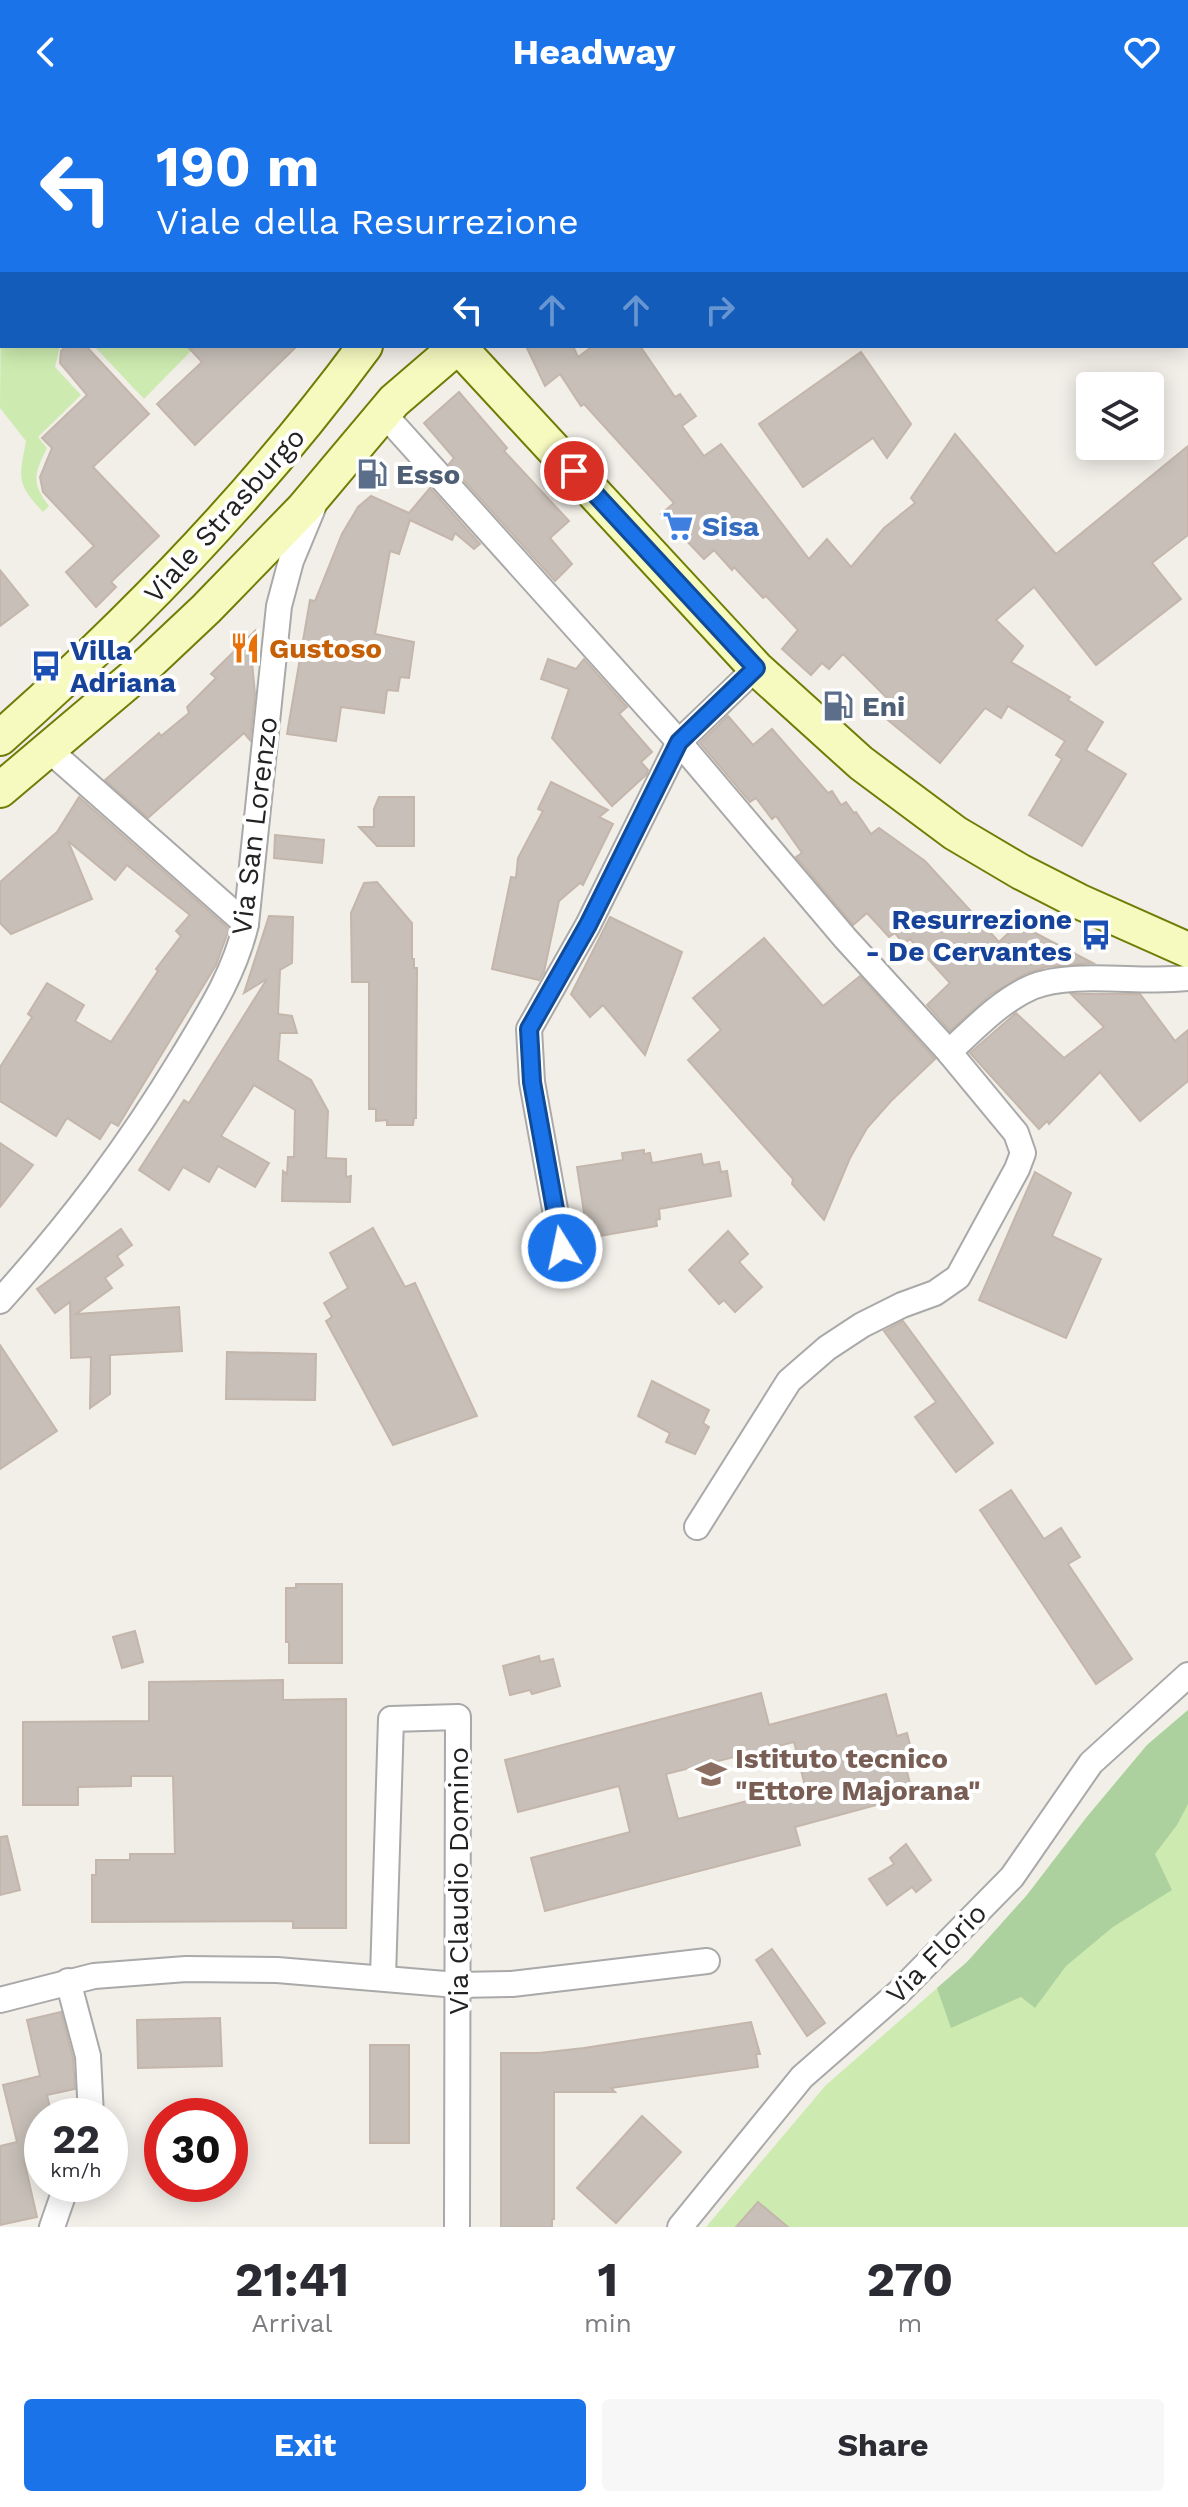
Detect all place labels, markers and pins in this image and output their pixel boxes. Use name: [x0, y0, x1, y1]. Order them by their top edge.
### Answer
pin: [540, 437, 608, 505]
fuel station icon: Esso: [355, 457, 389, 491]
place label: Esso: [396, 458, 460, 491]
supermarket icon: Sisa: [661, 509, 695, 543]
place label: Sisa: [702, 510, 760, 543]
restaurant icon: Gustoso: [228, 631, 262, 665]
place label: Gustoso: [269, 632, 382, 665]
place label: Villa Adriana: [70, 634, 177, 699]
bus stop icon: Villa Adriana: [29, 649, 63, 683]
fuel station icon: Eni: [821, 689, 855, 723]
place label: Eni: [862, 690, 905, 723]
place label: Resurrezione - De Cervantes: [865, 903, 1072, 968]
bus stop icon: Resurrezione - De Cervantes: [1079, 918, 1113, 952]
place label: Istituto tecnico "Ettore Majorana": [735, 1742, 980, 1807]
school or university icon: Istituto tecnico "Ettore Majorana": [694, 1757, 728, 1791]

